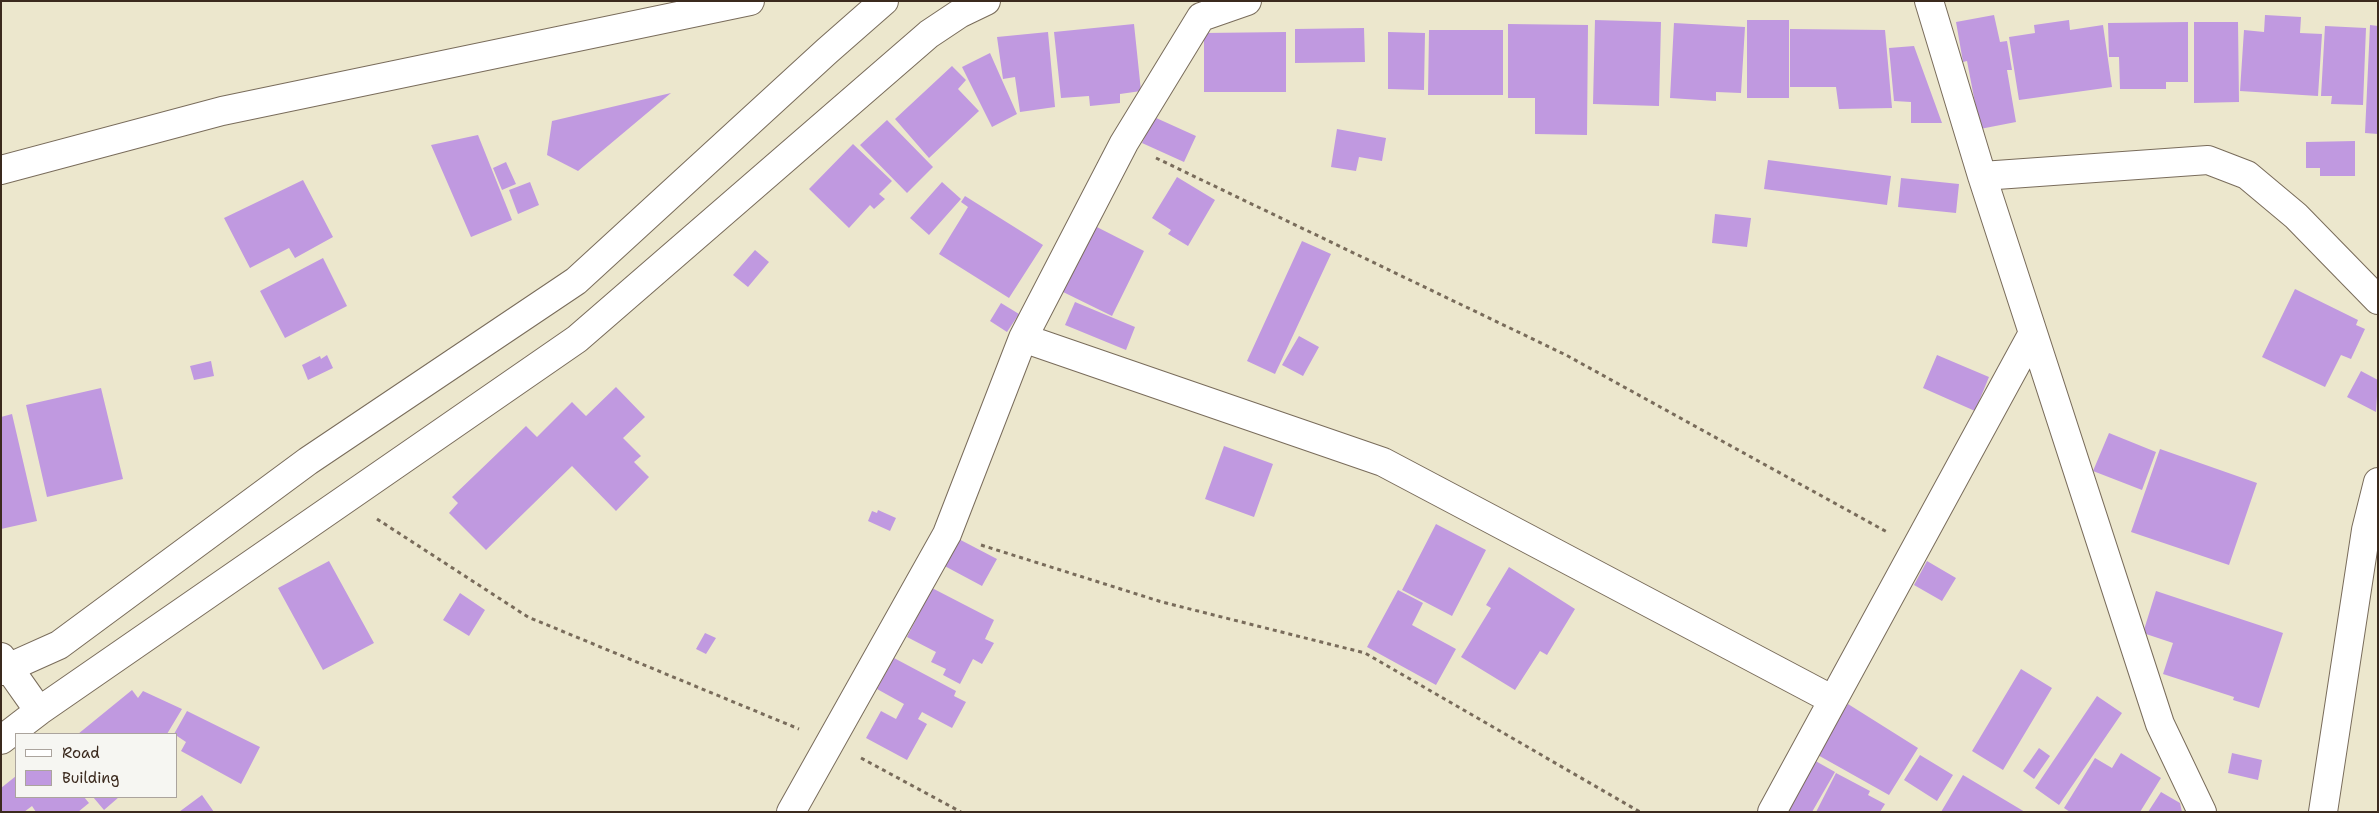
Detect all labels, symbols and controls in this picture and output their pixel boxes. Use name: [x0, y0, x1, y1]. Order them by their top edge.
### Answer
legend: [15, 733, 178, 798]
text: Road: [62, 743, 100, 763]
text: Building: [62, 768, 119, 788]

